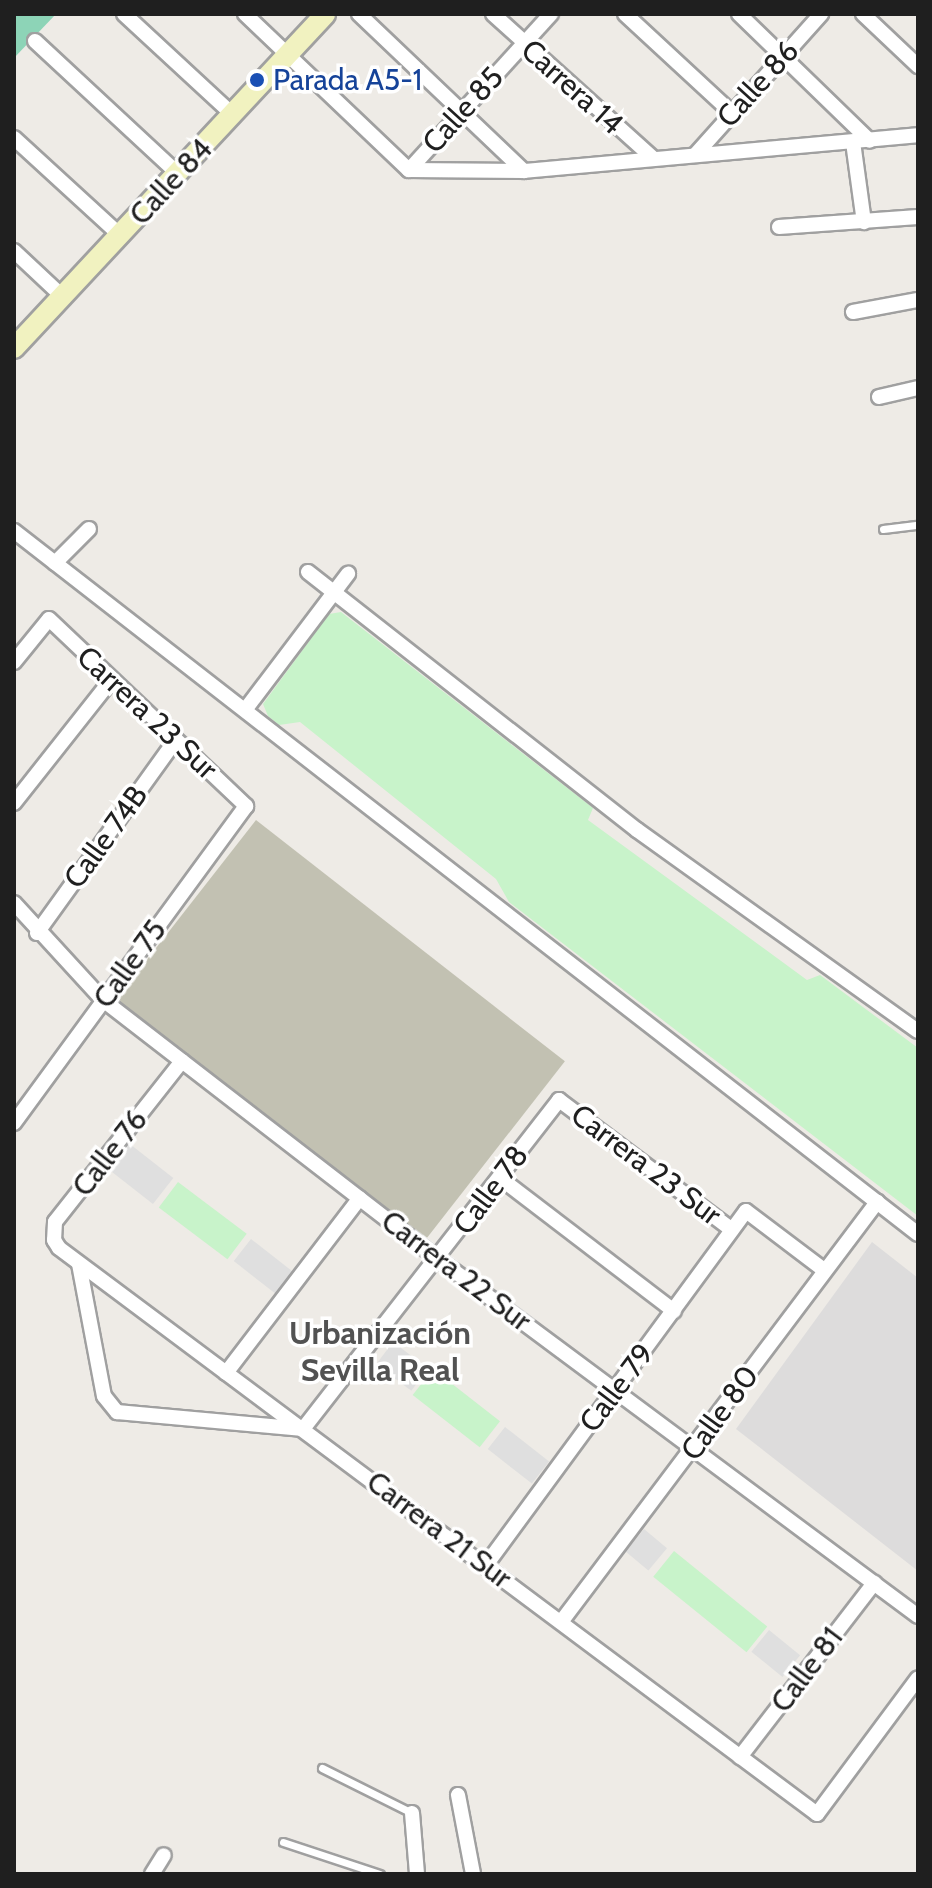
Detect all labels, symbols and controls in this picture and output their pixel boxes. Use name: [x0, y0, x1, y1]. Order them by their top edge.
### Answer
street label: Carrera 14: [514, 32, 630, 142]
street label: Calle 86: [710, 33, 806, 135]
street label: Calle 85: [415, 60, 511, 160]
place label: Parada A5-1: [273, 62, 422, 98]
marker: Parada A5-1: [248, 71, 266, 89]
street label: Calle 84: [122, 132, 220, 232]
street label: Carrera 23 Sur: [69, 639, 225, 787]
street label: Calle 74B: [57, 779, 155, 895]
street label: Calle 75: [86, 913, 174, 1015]
street label: Carrera 23 Sur: [564, 1097, 728, 1233]
street label: Calle 76: [65, 1102, 155, 1204]
street label: Calle 78: [446, 1138, 536, 1242]
street label: Carrera 22 Sur: [374, 1203, 538, 1339]
district label: Urbanización Sevilla Real: [289, 1315, 471, 1390]
street label: Calle 79: [572, 1337, 662, 1439]
street label: Calle 80: [674, 1359, 766, 1467]
street label: Carrera 21 Sur: [359, 1464, 519, 1596]
street label: Calle 81: [763, 1620, 851, 1720]

